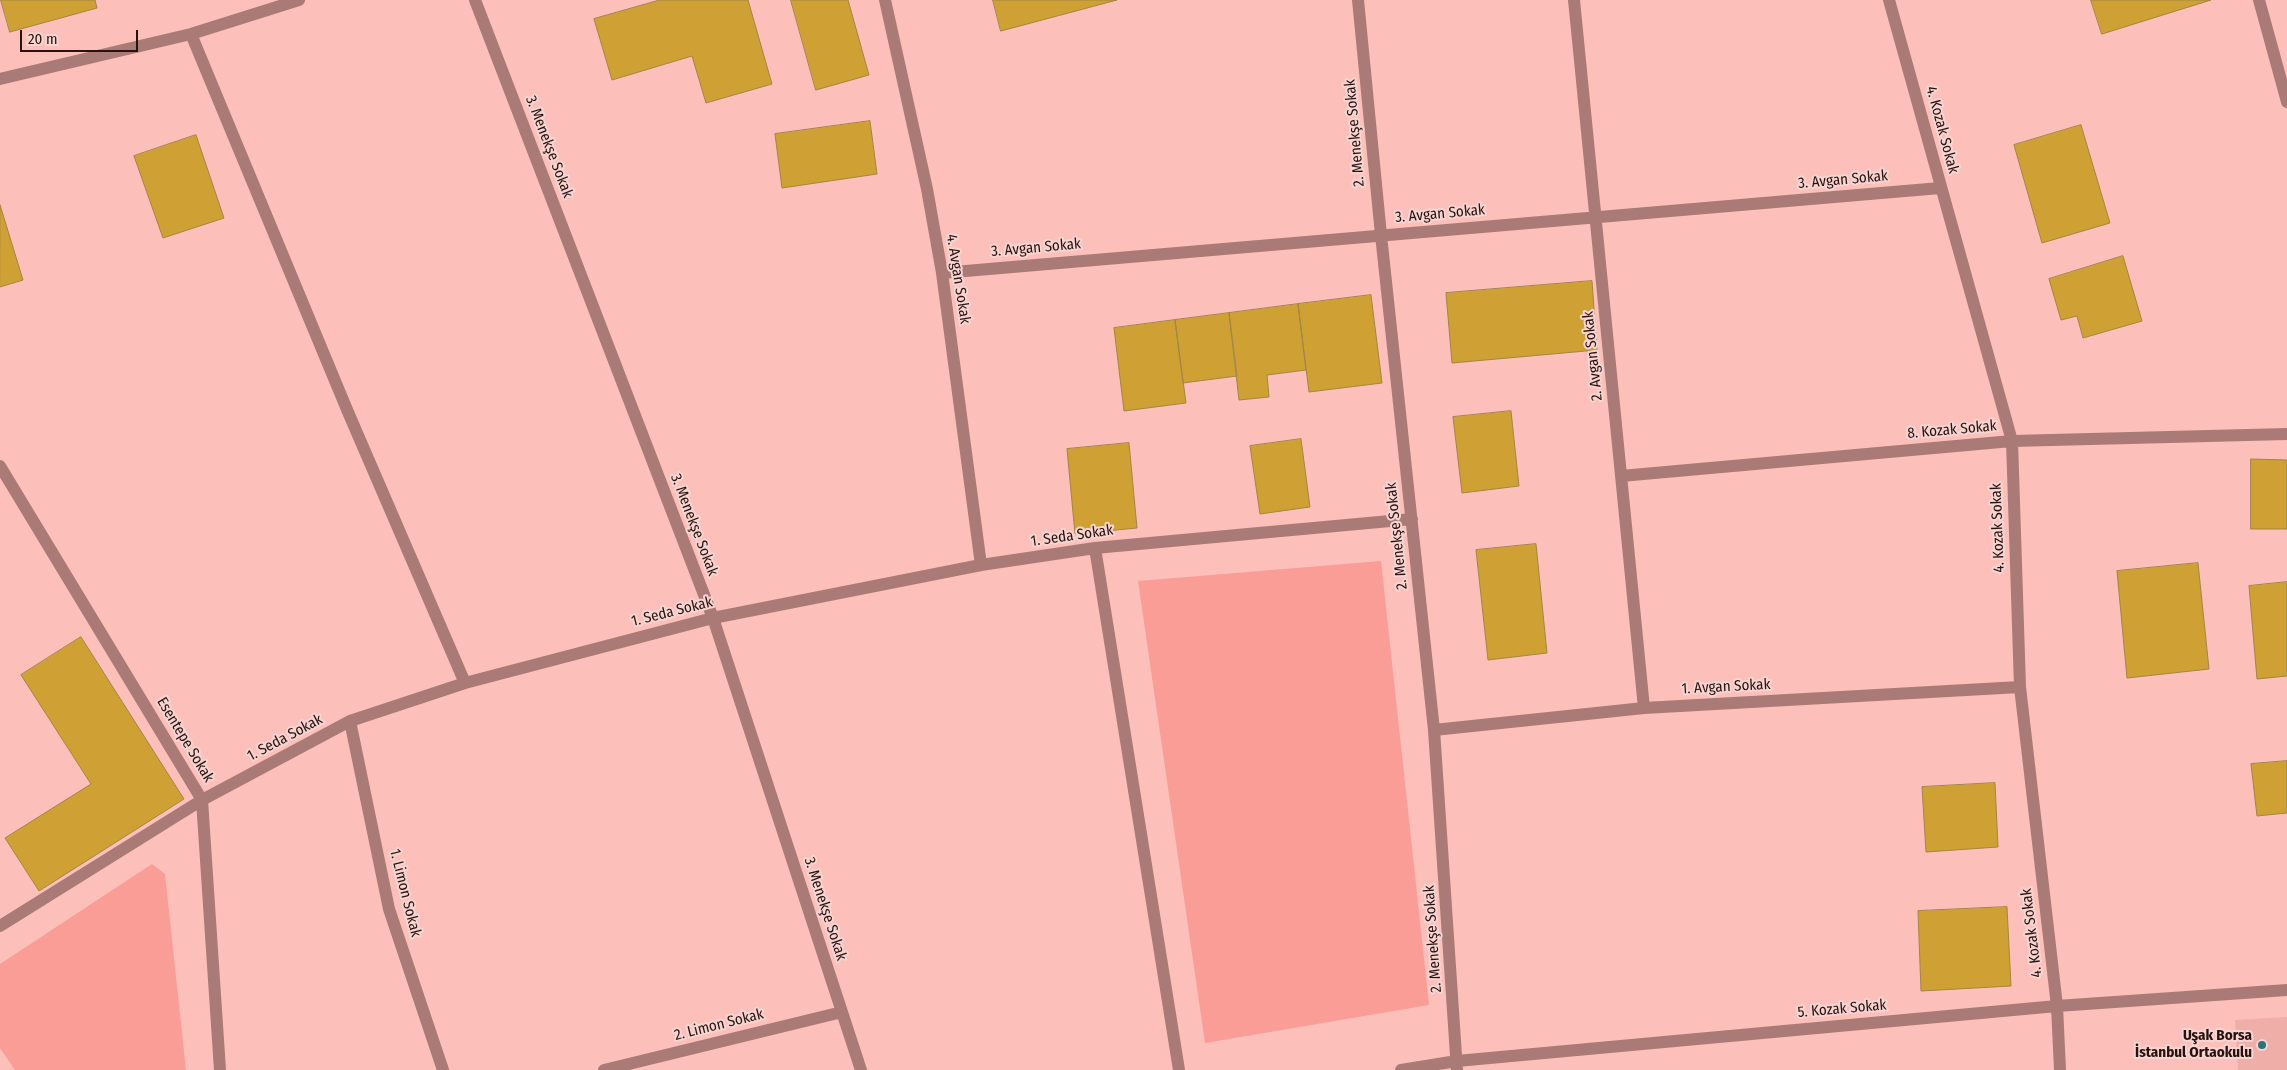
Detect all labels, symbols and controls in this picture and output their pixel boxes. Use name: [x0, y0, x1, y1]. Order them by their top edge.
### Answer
scale bar: [22, 20, 140, 52]
text: 20 m: [28, 30, 58, 48]
street label: 2. Menekşe Sokak: [1341, 79, 1369, 187]
street label: 4. Kozak Sokak: [1922, 84, 1962, 176]
street label: 3. Menekşe Sokak: [521, 94, 577, 200]
street label: 3. Avgan Sokak: [1797, 167, 1889, 193]
street label: 3. Avgan Sokak: [1394, 201, 1486, 227]
street label: 4. Avgan Sokak: [942, 233, 974, 325]
street label: 3. Avgan Sokak: [990, 235, 1082, 261]
street label: 2. Avgan Sokak: [1579, 310, 1607, 402]
street label: 8. Kozak Sokak: [1907, 417, 1997, 443]
street label: 3. Menekşe Sokak: [666, 472, 722, 578]
street label: 2. Menekşe Sokak: [1382, 482, 1412, 590]
street label: 4. Kozak Sokak: [1987, 483, 2009, 573]
street label: 1. Seda Sokak: [1030, 521, 1114, 551]
street label: 1. Seda Sokak: [630, 593, 714, 631]
street label: 1. Avgan Sokak: [1681, 676, 1771, 698]
street label: Esentepe Sokak: [153, 694, 217, 786]
street label: 1. Seda Sokak: [244, 711, 326, 765]
street label: 1. Limon Sokak: [385, 847, 425, 939]
street label: 3. Menekşe Sokak: [800, 855, 850, 963]
street label: 2. Menekşe Sokak: [1420, 885, 1446, 993]
street label: 4. Kozak Sokak: [2018, 887, 2046, 979]
street label: 5. Kozak Sokak: [1797, 996, 1887, 1022]
street label: 2. Limon Sokak: [673, 1005, 765, 1045]
place label: Uşak Borsa İstanbul Ortaokulu: [2135, 1027, 2252, 1062]
marker: Uşak Borsa İstanbul Ortaokulu: [2256, 1039, 2268, 1051]

